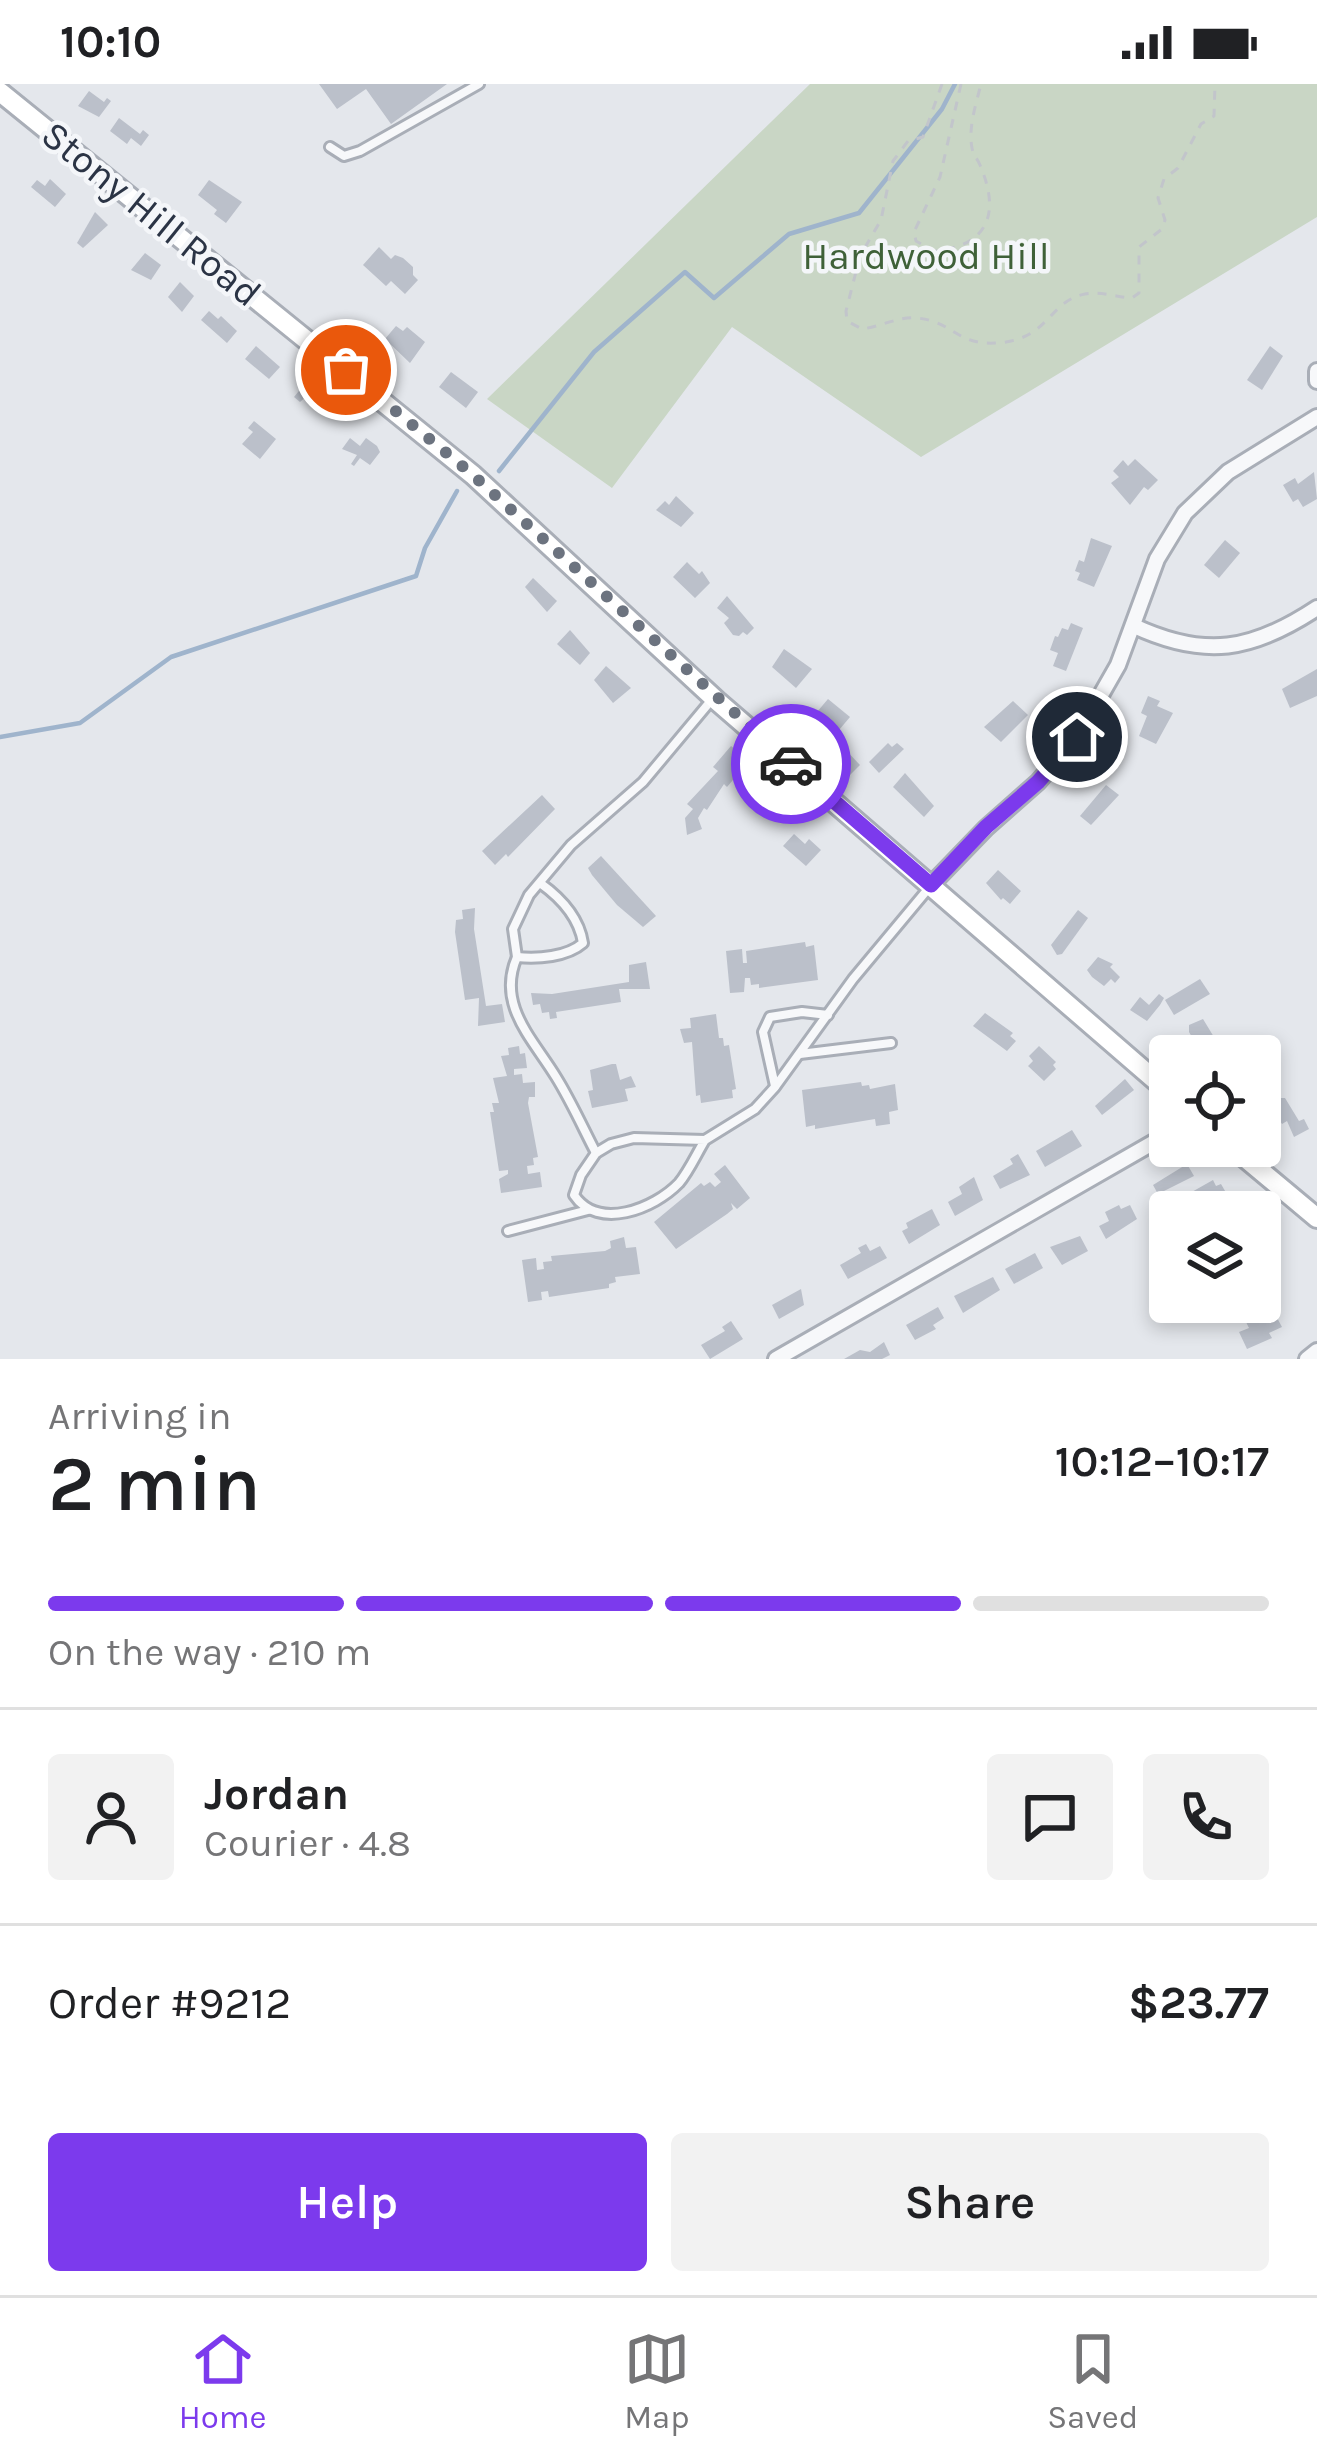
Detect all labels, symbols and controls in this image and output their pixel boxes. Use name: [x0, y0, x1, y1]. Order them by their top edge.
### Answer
text: 10:10: [60, 16, 161, 68]
street label: Stony Hill Road: [32, 111, 270, 316]
park label: Hardwood Hill: [802, 233, 1050, 279]
pin: [295, 319, 397, 421]
icon: bag: [313, 337, 379, 403]
pin: [1026, 686, 1128, 788]
courier: [731, 704, 851, 824]
icon: home: [1044, 704, 1110, 770]
icon: car: [758, 731, 824, 797]
map controls: [1149, 1035, 1281, 1323]
button: locate: [1149, 1035, 1281, 1167]
button: layers: [1149, 1191, 1281, 1323]
text: Arriving in: [48, 1393, 231, 1439]
text: 10:12–10:17: [1055, 1435, 1269, 1487]
text: 2 min: [48, 1438, 261, 1530]
text: On the way · 210 m: [48, 1629, 371, 1675]
button: person: [48, 1754, 174, 1880]
button: chat: [987, 1754, 1113, 1880]
button: phone: [1143, 1754, 1269, 1880]
text: Jordan: [204, 1768, 349, 1820]
text: Courier · 4.8: [204, 1820, 411, 1866]
text: Order #9212: [48, 1977, 291, 2029]
text: $23.77: [1128, 1977, 1269, 2029]
button: Help: [48, 2133, 647, 2271]
button: Share: [671, 2133, 1269, 2271]
tab: Home: [179, 2326, 267, 2436]
tab: Map: [624, 2326, 690, 2436]
tab: Saved: [1047, 2326, 1138, 2436]

